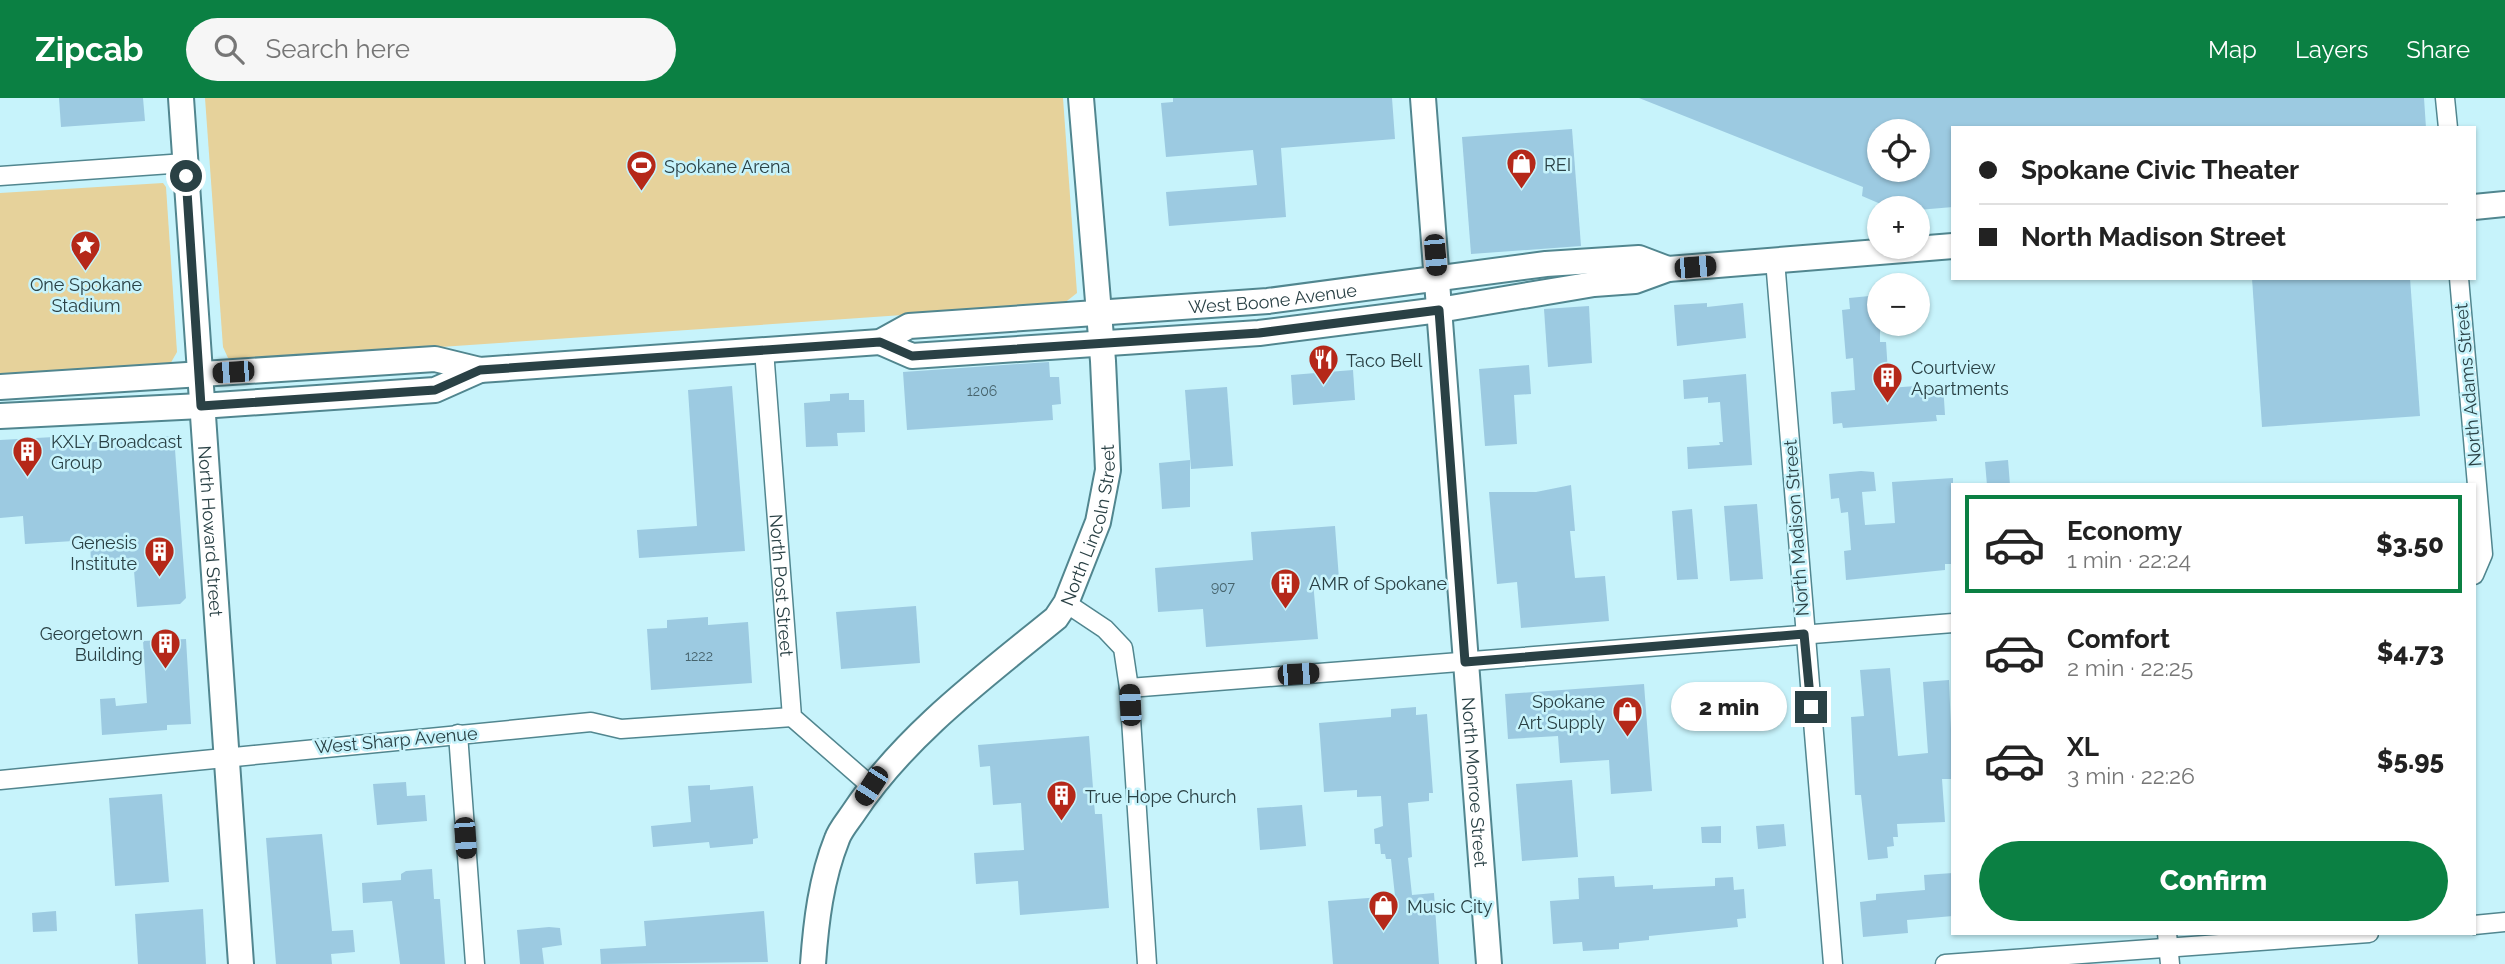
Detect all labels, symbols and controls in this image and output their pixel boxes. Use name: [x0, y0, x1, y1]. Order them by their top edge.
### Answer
search box: [186, 18, 676, 81]
text: Zipcab: [35, 30, 144, 69]
icon: search: [210, 30, 248, 68]
text: Search here: [266, 34, 410, 64]
text: Map: [2208, 35, 2257, 64]
text: Layers: [2295, 35, 2368, 64]
text: Share: [2406, 35, 2470, 64]
map controls: [1867, 119, 1930, 336]
button: locate: [1867, 119, 1930, 182]
shop icon: REI: [1504, 147, 1538, 191]
sports icon: Spokane Arena: [624, 149, 658, 193]
place label: REI: [1544, 154, 1571, 175]
text: Spokane Civic Theater: [2021, 155, 2299, 185]
place label: Spokane Arena: [664, 156, 790, 177]
route start: [170, 160, 202, 192]
button: +: [1867, 196, 1930, 259]
text: North Madison Street: [2021, 222, 2286, 252]
place icon: One Spokane Stadium: [69, 229, 103, 273]
car: [1423, 233, 1448, 277]
car: [1674, 255, 1717, 279]
button: −: [1867, 273, 1930, 336]
place label: One Spokane Stadium: [30, 274, 143, 316]
street label: West Boone Avenue: [1188, 279, 1358, 317]
street label: North Adams Street: [2450, 302, 2486, 468]
restaurant icon: Taco Bell: [1306, 343, 1340, 387]
place label: Taco Bell: [1346, 350, 1422, 371]
place label: Courtview Apartments: [1911, 357, 2009, 399]
car: [212, 360, 255, 384]
building icon: Courtview Apartments: [1871, 360, 1905, 404]
house number: 1206: [967, 383, 997, 399]
place label: KXLY Broadcast Group: [51, 431, 182, 473]
building icon: KXLY Broadcast Group: [11, 434, 45, 478]
street label: North Madison Street: [1779, 439, 1813, 617]
street label: North Lincoln Street: [1056, 444, 1119, 608]
street label: North Howard Street: [195, 445, 227, 617]
street label: North Post Street: [766, 513, 798, 657]
icon: car: [1983, 513, 2046, 576]
text: Economy: [2067, 516, 2182, 546]
text: $3.50: [2376, 529, 2444, 559]
place label: Genesis Institute: [70, 532, 137, 574]
building icon: Genesis Institute: [143, 535, 177, 579]
text: 1 min · 22:24: [2067, 546, 2191, 573]
building icon: AMR of Spokane: [1269, 566, 1303, 610]
place label: AMR of Spokane: [1309, 573, 1448, 594]
house number: 907: [1211, 579, 1236, 595]
icon: car: [1983, 621, 2046, 684]
place label: Georgetown Building: [40, 623, 143, 665]
text: Comfort: [2067, 624, 2170, 654]
building icon: Georgetown Building: [149, 626, 183, 670]
text: $4.73: [2377, 637, 2444, 667]
house number: 1222: [685, 648, 713, 664]
text: 2 min · 22:25: [2067, 654, 2193, 681]
car: [1277, 662, 1320, 686]
callout: 2 min: [1671, 682, 1786, 732]
car: [1119, 683, 1142, 727]
place label: Spokane Art Supply: [1518, 691, 1605, 733]
route end: [1795, 691, 1827, 723]
text: 2 min: [1699, 693, 1759, 720]
shop icon: Spokane Art Supply: [1611, 694, 1645, 738]
street label: North Monroe Street: [1458, 696, 1492, 868]
street label: West Sharp Avenue: [314, 722, 479, 758]
icon: car: [1983, 729, 2046, 792]
text: XL: [2067, 732, 2099, 762]
text: $5.95: [2377, 745, 2444, 775]
text: 3 min · 22:26: [2067, 762, 2195, 789]
car: [851, 763, 892, 809]
building icon: True Hope Church: [1045, 779, 1079, 823]
place label: True Hope Church: [1085, 786, 1237, 807]
car: [454, 816, 477, 860]
button: Confirm: [1979, 841, 2448, 921]
shop icon: Music City: [1367, 889, 1401, 933]
place label: Music City: [1407, 896, 1493, 917]

